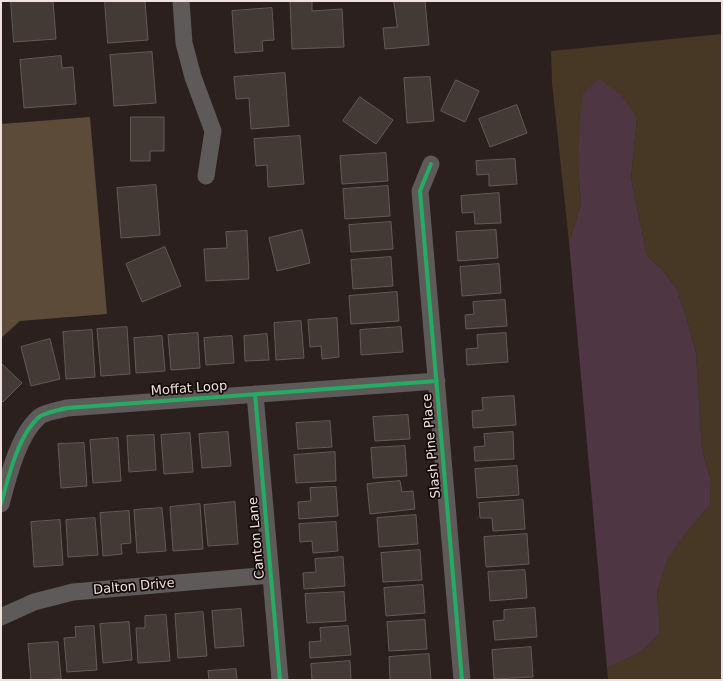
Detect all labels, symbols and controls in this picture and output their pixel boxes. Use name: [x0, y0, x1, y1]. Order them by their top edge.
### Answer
street label: Moffat Loop: [150, 379, 228, 399]
street label: Slash Pine Place: [420, 393, 444, 499]
street label: Canton Lane: [246, 496, 268, 580]
street label: Dalton Drive: [93, 576, 175, 598]

